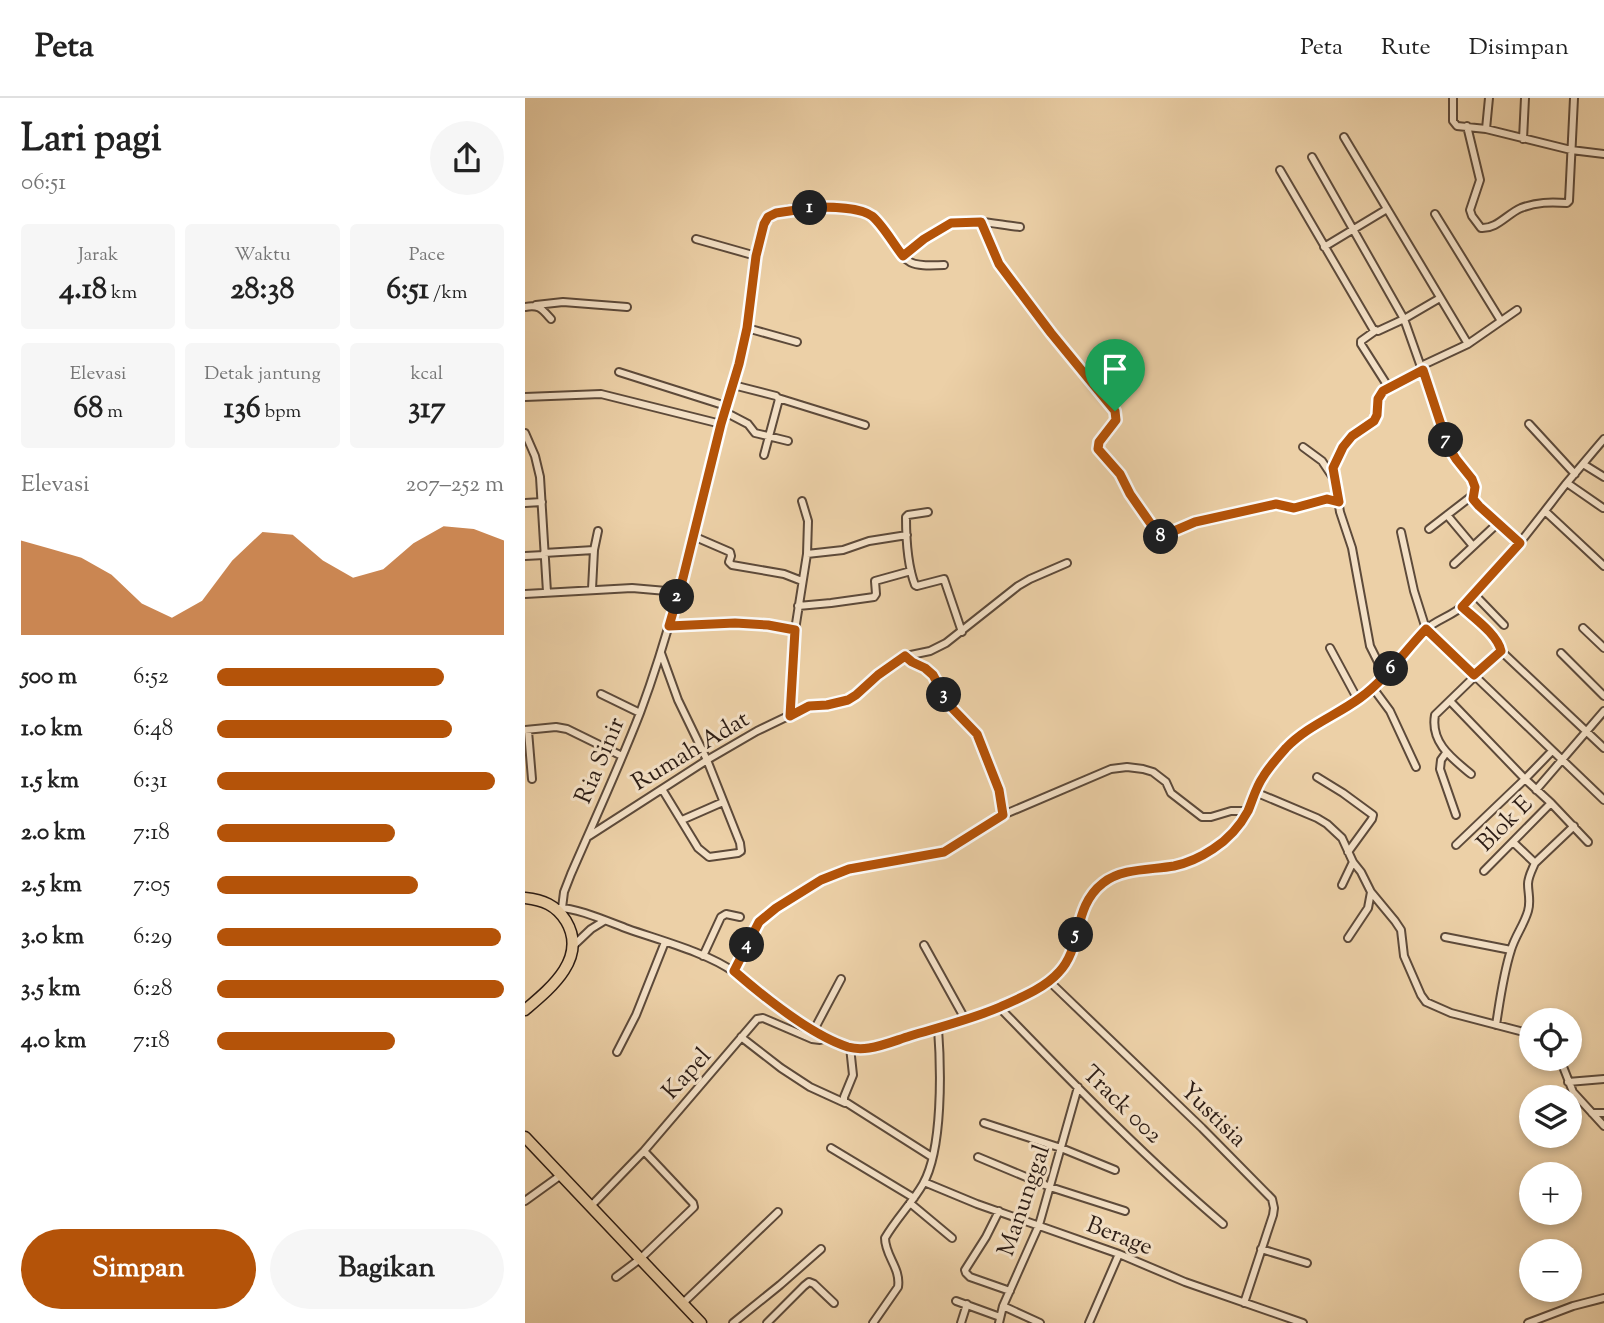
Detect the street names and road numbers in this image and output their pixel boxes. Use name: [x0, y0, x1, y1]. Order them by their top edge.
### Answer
street label: Rumah Adat: [626, 703, 756, 800]
street label: Ria Sinir: [567, 712, 634, 809]
street label: Blok E: [1470, 788, 1542, 860]
street label: Kapel: [655, 1041, 720, 1108]
street label: Track 002: [1074, 1059, 1169, 1152]
street label: Yustisia: [1172, 1075, 1254, 1156]
street label: Manunggal: [990, 1140, 1060, 1261]
street label: Berage: [1081, 1209, 1157, 1265]

